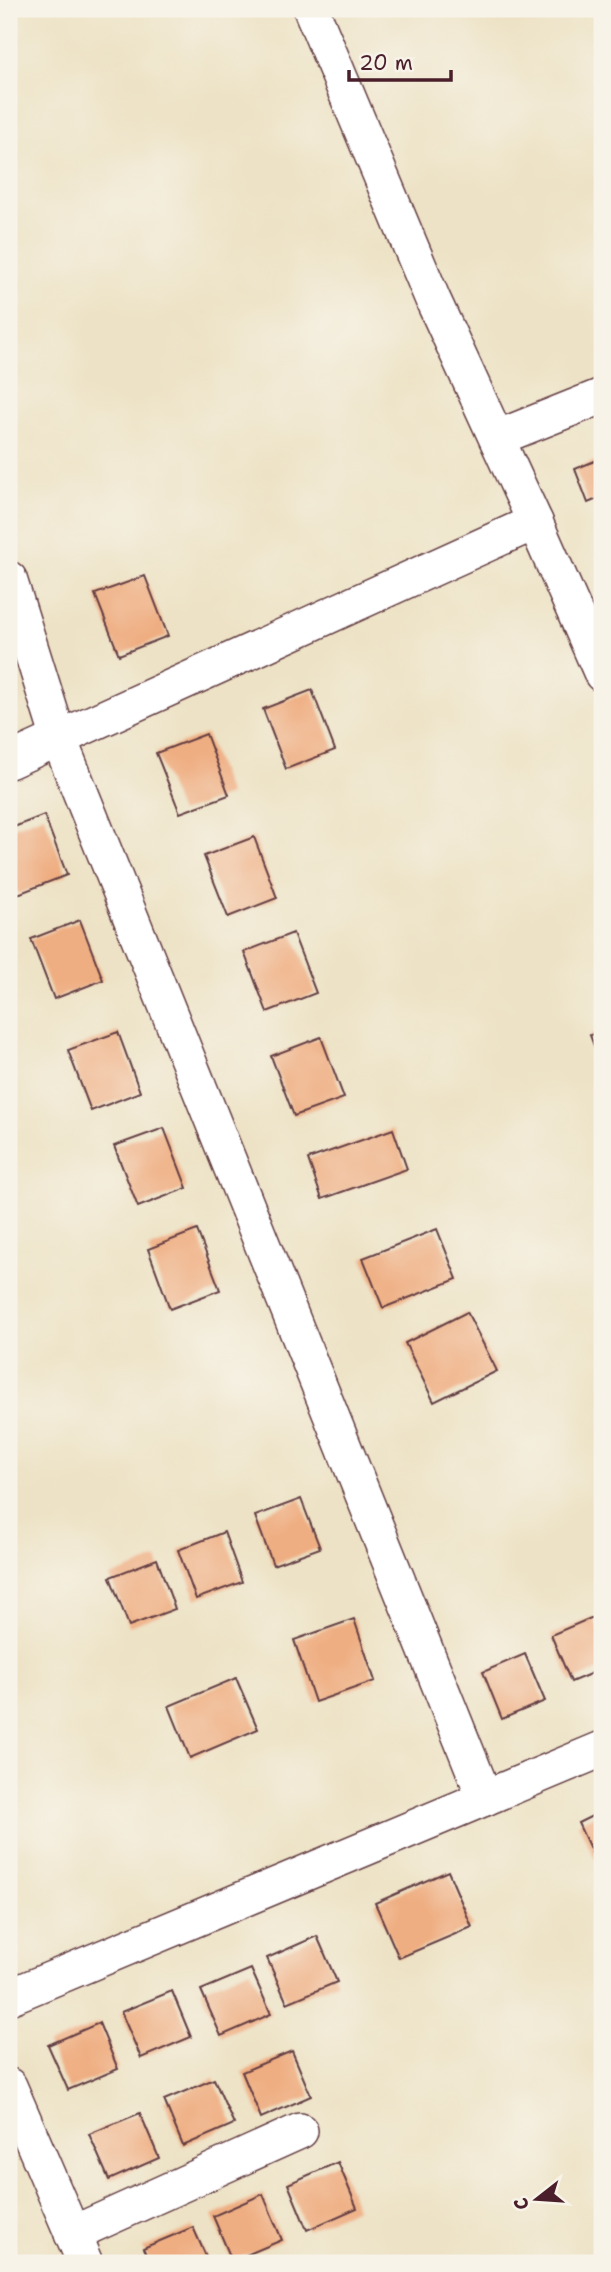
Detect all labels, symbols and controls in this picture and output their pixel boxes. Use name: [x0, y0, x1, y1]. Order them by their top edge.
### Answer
scale bar: [349, 38, 450, 82]
text: 20 m: [359, 49, 413, 77]
north arrow: [503, 2164, 572, 2234]
text: С: [508, 2195, 535, 2213]

